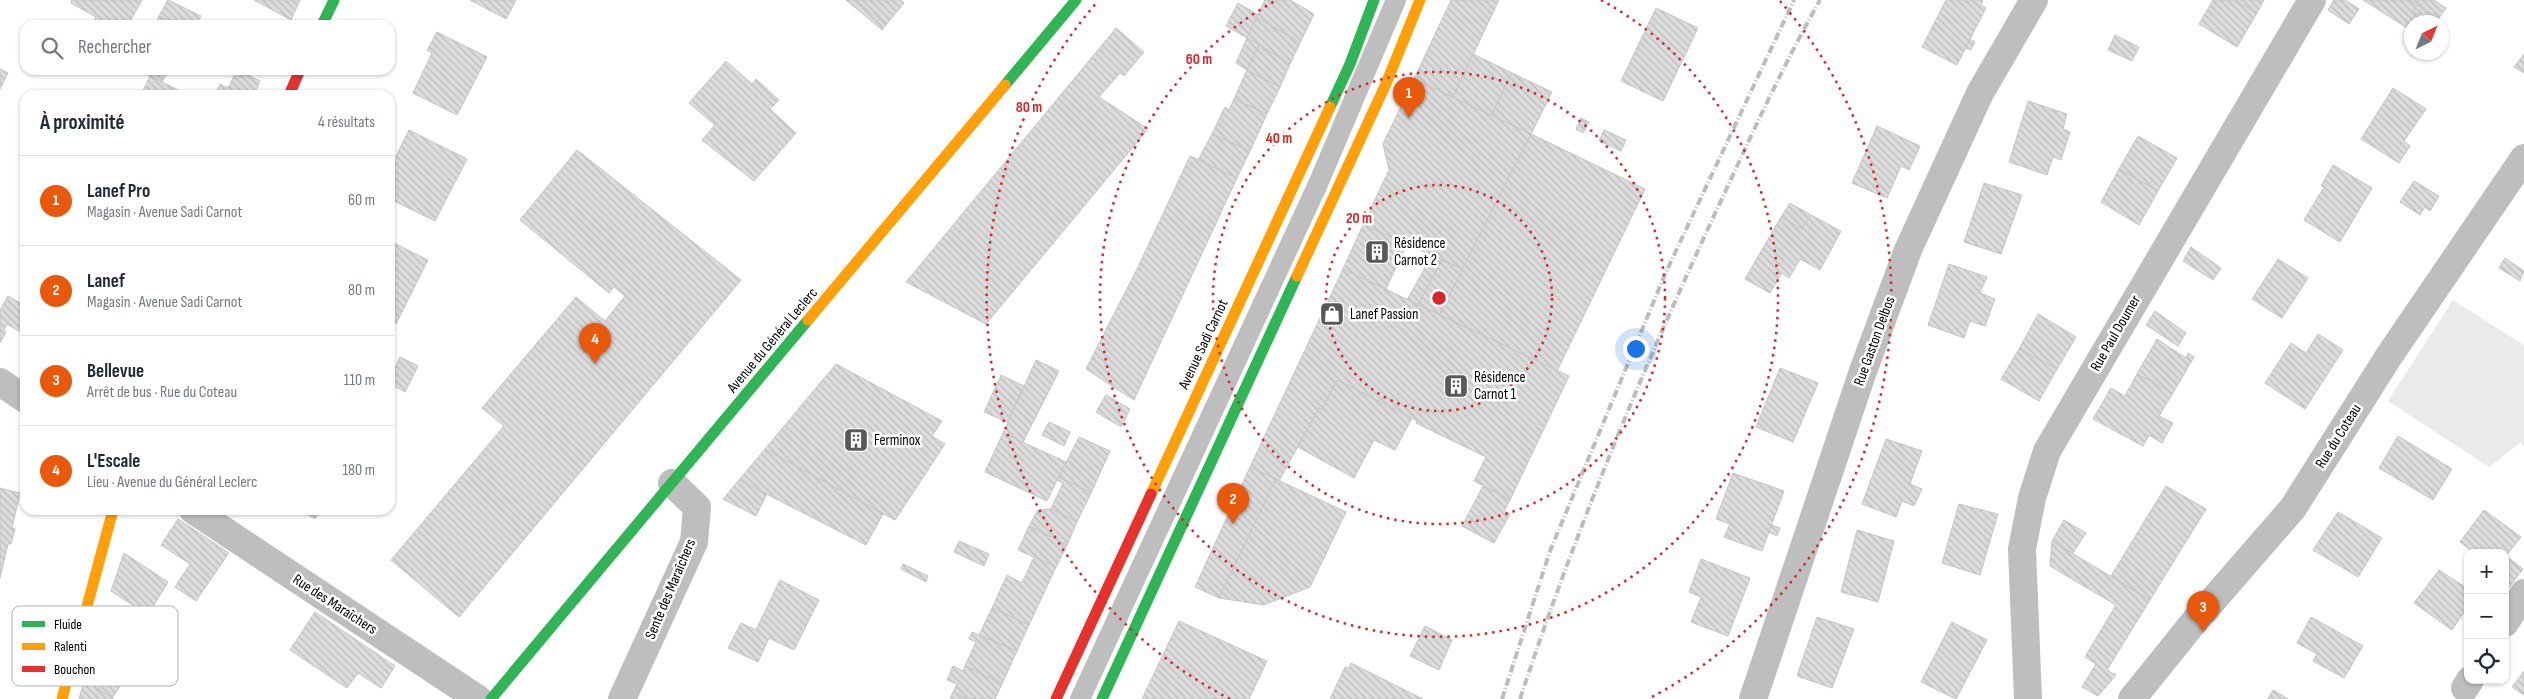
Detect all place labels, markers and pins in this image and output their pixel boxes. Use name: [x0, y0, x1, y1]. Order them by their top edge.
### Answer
pin: 1: [1393, 77, 1425, 118]
place label: Résidence Carnot 2: [1394, 234, 1446, 270]
building icon: Résidence Carnot 2: [1364, 239, 1390, 265]
centre of rings: [1430, 289, 1448, 307]
shop icon: Lanef Passion: [1319, 301, 1345, 327]
place label: Lanef Passion: [1350, 305, 1418, 324]
pin: 4: [579, 323, 611, 364]
place label: Résidence Carnot 1: [1474, 368, 1526, 404]
building icon: Résidence Carnot 1: [1443, 373, 1469, 399]
building icon: Ferminox: [843, 427, 869, 453]
place label: Ferminox: [874, 431, 921, 450]
pin: 2: [1217, 483, 1249, 524]
pin: 3: [2187, 591, 2219, 632]

